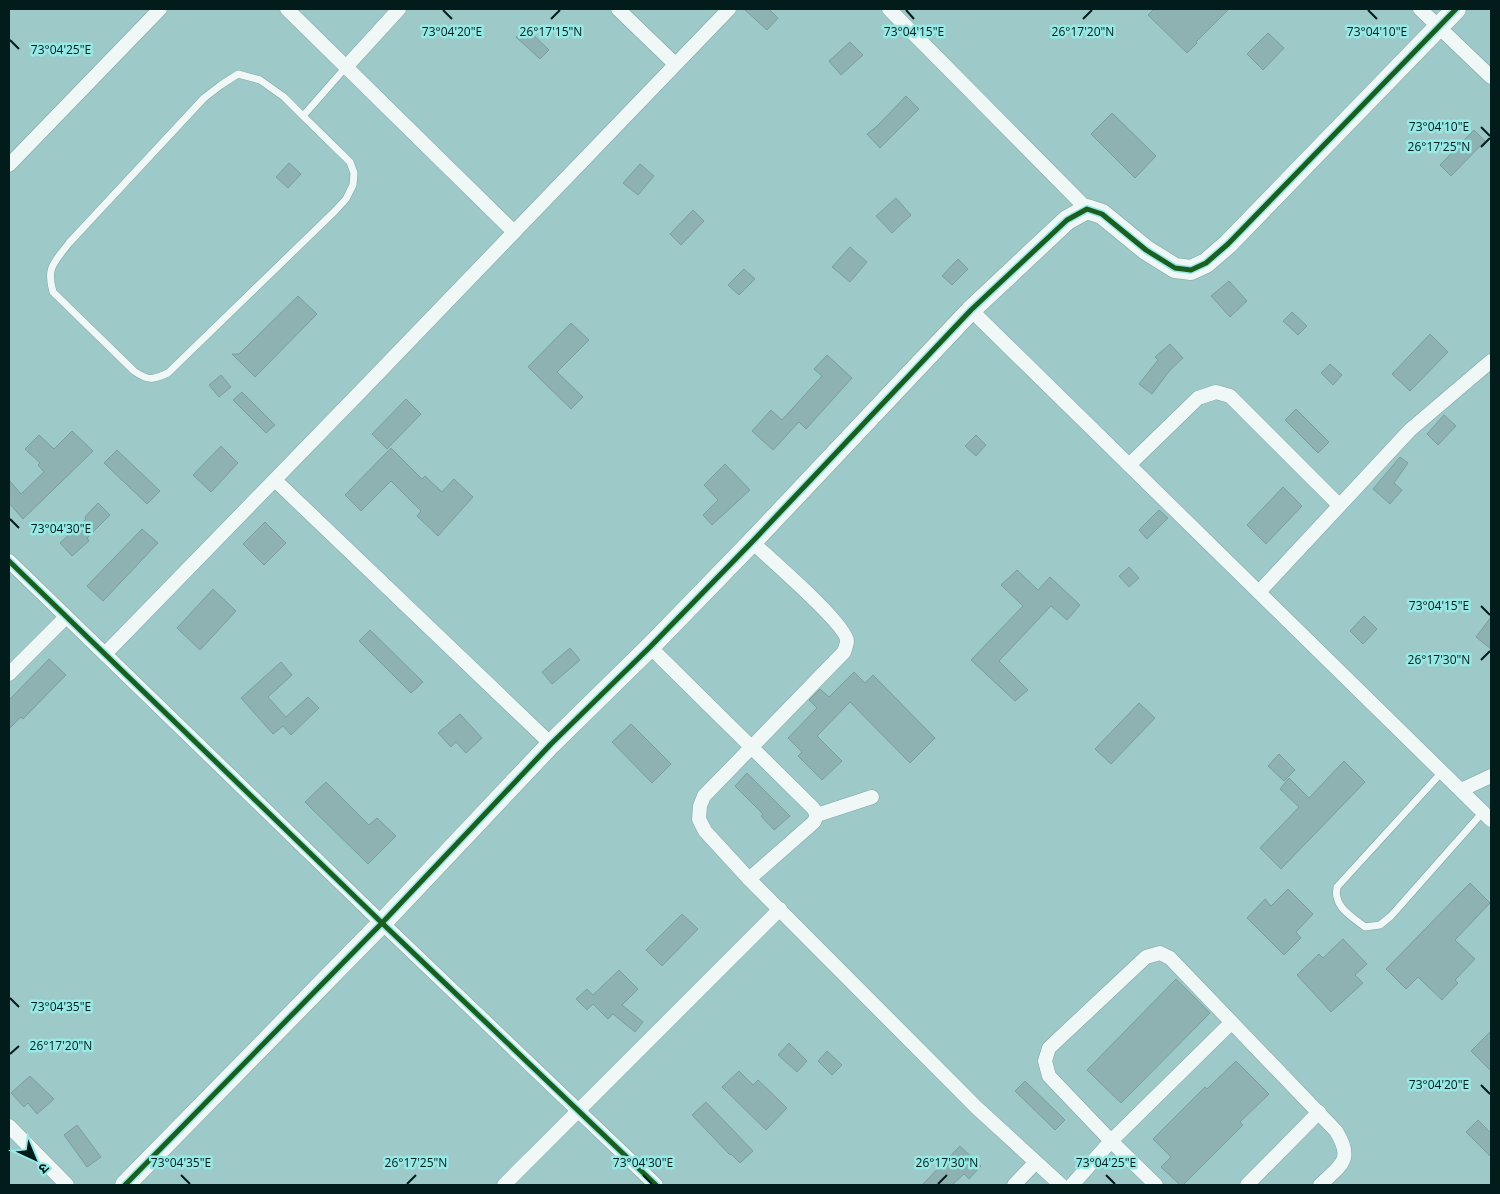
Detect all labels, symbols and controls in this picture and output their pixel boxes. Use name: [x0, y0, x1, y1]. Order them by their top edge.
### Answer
text: 73°04'20"E: [422, 23, 482, 40]
text: 26°17'15"N: [520, 23, 582, 40]
text: 73°04'15"E: [884, 23, 944, 40]
text: 26°17'20"N: [1052, 23, 1114, 40]
text: 73°04'10"E: [1347, 23, 1407, 40]
text: 73°04'25"E: [31, 41, 91, 58]
text: 73°04'10"E: [1409, 118, 1469, 135]
text: 26°17'25"N: [1408, 138, 1470, 155]
text: 73°04'30"E: [31, 520, 91, 537]
text: 73°04'15"E: [1409, 597, 1469, 614]
text: 26°17'30"N: [1408, 651, 1470, 668]
text: 73°04'35"E: [31, 998, 91, 1015]
text: 26°17'20"N: [30, 1037, 92, 1054]
text: 73°04'20"E: [1409, 1076, 1469, 1093]
north arrow: [10, 1134, 60, 1184]
text: 73°04'35"E: [151, 1154, 211, 1171]
text: 26°17'25"N: [385, 1154, 447, 1171]
text: 73°04'30"E: [613, 1154, 673, 1171]
text: 26°17'30"N: [916, 1154, 978, 1171]
text: 73°04'25"E: [1076, 1154, 1136, 1171]
text: उ: [34, 1159, 54, 1179]

